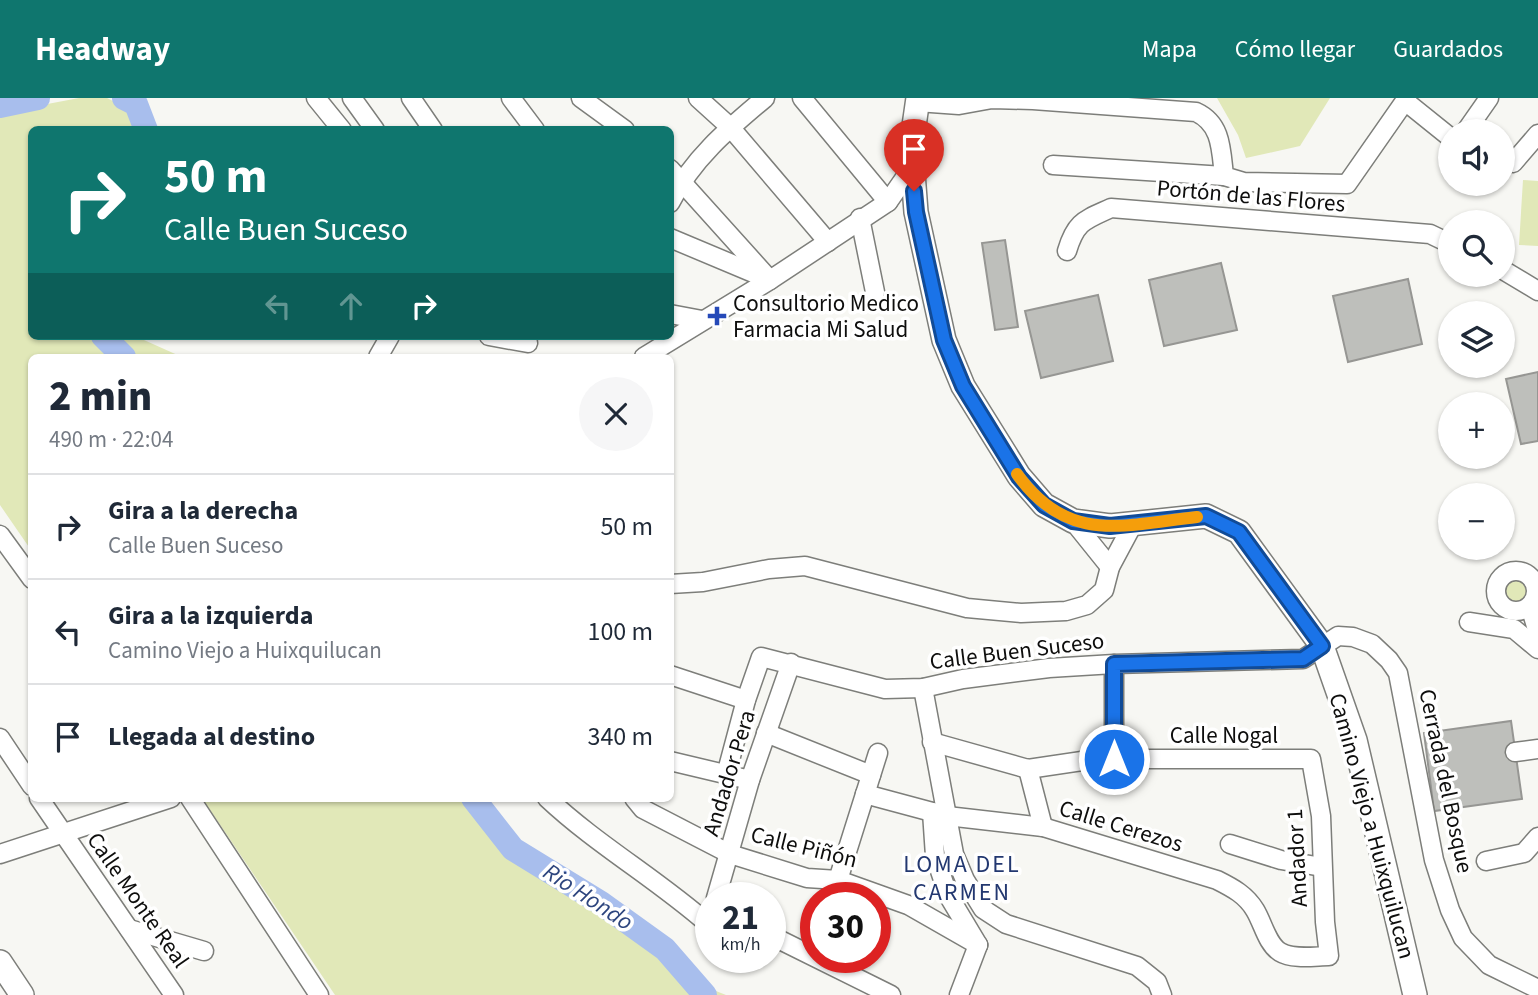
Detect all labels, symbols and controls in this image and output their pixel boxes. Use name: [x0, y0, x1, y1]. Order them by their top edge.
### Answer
text: Headway: [35, 26, 170, 73]
text: Mapa: [1142, 32, 1197, 67]
text: Cómo llegar: [1235, 32, 1355, 67]
text: Guardados: [1393, 32, 1503, 67]
pin: [884, 119, 944, 191]
map controls: [1438, 119, 1515, 560]
button: sound: [1438, 119, 1515, 196]
icon: arrive: [895, 130, 933, 168]
text: 50 m: [164, 142, 268, 212]
icon: right: [49, 154, 140, 245]
street label: Portón de las Flores: [1155, 171, 1347, 221]
text: Calle Buen Suceso: [164, 207, 408, 253]
button: search: [1438, 210, 1515, 287]
icon: left: [259, 287, 297, 325]
icon: ahead: [332, 287, 370, 325]
icon: right: [405, 287, 443, 325]
place label: Consultorio Medico Farmacia Mi Salud: [733, 287, 919, 346]
button: layers: [1438, 301, 1515, 378]
marker: Consultorio Medico Farmacia Mi Salud: [707, 306, 727, 326]
text: 2 min: [49, 367, 152, 427]
button: close: [579, 377, 653, 451]
button: +: [1438, 392, 1515, 469]
text: 490 m · 22:04: [49, 423, 173, 456]
button: −: [1438, 483, 1515, 560]
text: Gira a la derecha: [108, 492, 298, 529]
icon: right: [49, 508, 87, 546]
text: 50 m: [600, 508, 653, 545]
text: Calle Buen Suceso: [108, 529, 283, 562]
text: Gira a la izquierda: [108, 597, 313, 634]
icon: left: [49, 613, 87, 651]
text: 100 m: [587, 613, 653, 650]
street label: Calle Buen Suceso: [928, 624, 1106, 678]
text: Camino Viejo a Huixquilucan: [108, 634, 382, 667]
street label: Cerrada del Bosque: [1410, 686, 1482, 876]
street label: Camino Viejo a Huixquilucan: [1321, 690, 1423, 962]
street label: Andador Pera: [694, 706, 764, 840]
icon: arrive: [49, 718, 87, 756]
text: Llegada al destino: [108, 718, 315, 755]
text: 340 m: [587, 718, 653, 755]
street label: Calle Nogal: [1170, 719, 1278, 752]
position arrow: [1077, 722, 1151, 796]
street label: Calle Cerezos: [1055, 792, 1187, 860]
street label: Andador 1: [1278, 808, 1316, 908]
street label: Calle Piñón: [747, 818, 861, 876]
street label: Calle Monte Real: [79, 825, 197, 975]
district label: LOMA DEL CARMEN: [903, 847, 1021, 910]
water label: Rio Hondo: [536, 855, 640, 939]
speed limit sign: 30: [800, 882, 891, 973]
text: 21: [722, 893, 759, 943]
text: km/h: [721, 932, 760, 957]

